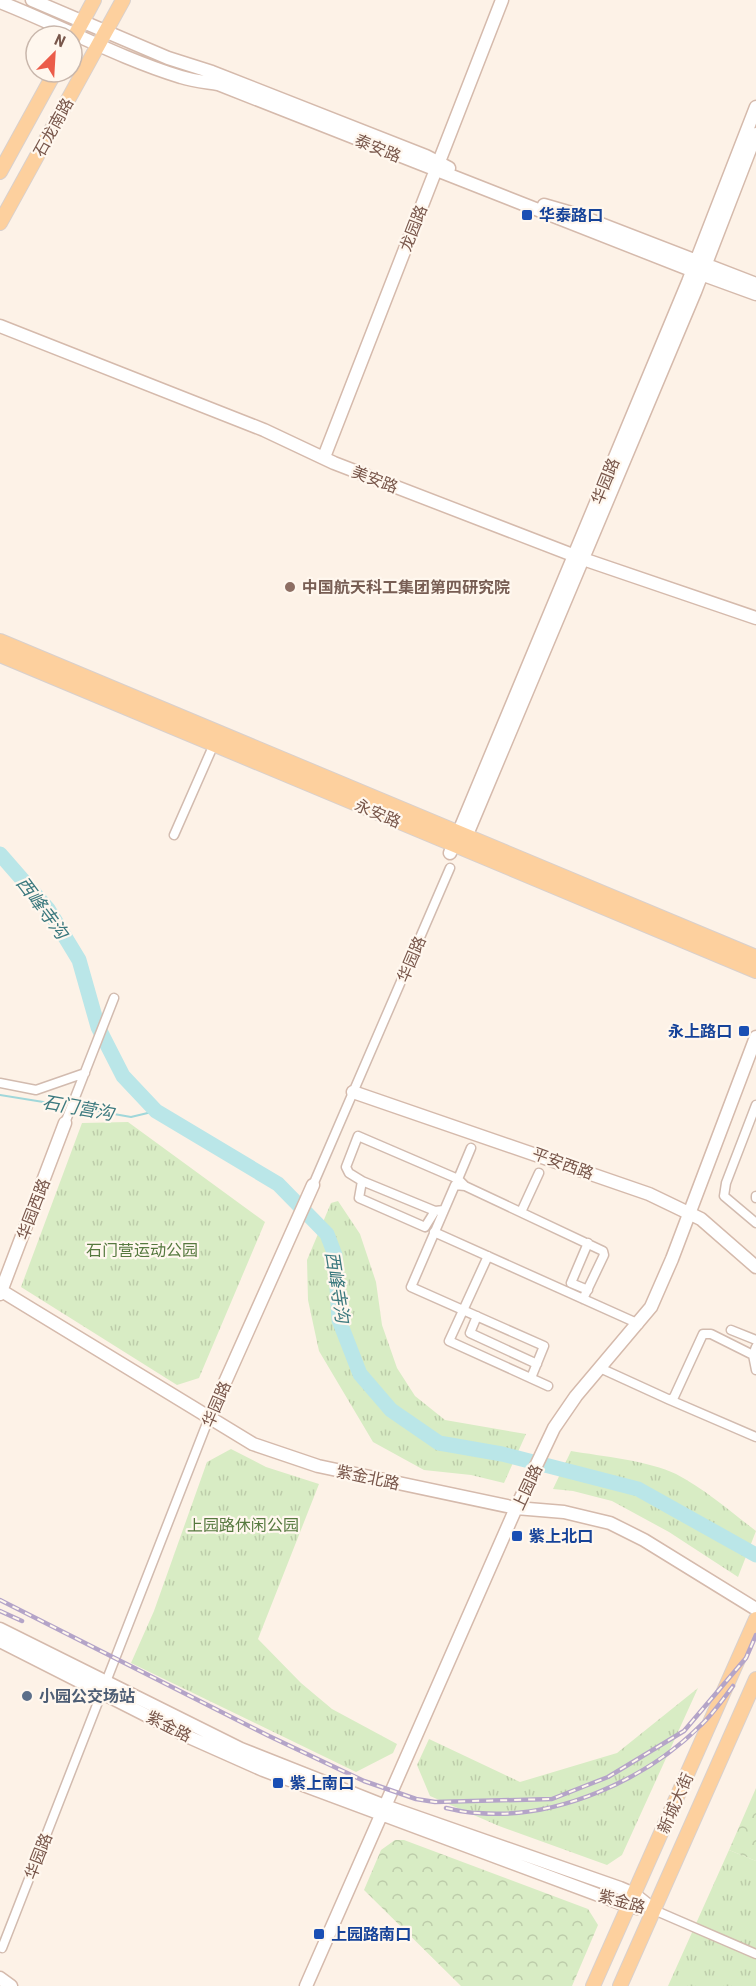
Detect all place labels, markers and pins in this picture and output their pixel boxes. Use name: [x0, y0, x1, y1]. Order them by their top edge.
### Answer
place label: 华泰路口: [539, 206, 603, 225]
marker: 华泰路口: [520, 208, 534, 222]
place label: 中国航天科工集团第四研究院: [302, 578, 510, 597]
marker: 中国航天科工集团第四研究院: [283, 580, 297, 594]
place label: 永上路口: [668, 1022, 732, 1041]
marker: 永上路口: [737, 1024, 751, 1038]
place label: 紫上北口: [529, 1527, 593, 1546]
marker: 紫上北口: [510, 1529, 524, 1543]
place label: 小园公交场站: [39, 1687, 135, 1706]
marker: 小园公交场站: [20, 1689, 34, 1703]
place label: 紫上南口: [290, 1774, 354, 1793]
marker: 紫上南口: [271, 1776, 285, 1790]
place label: 上园路南口: [331, 1925, 411, 1944]
marker: 上园路南口: [312, 1927, 326, 1941]

